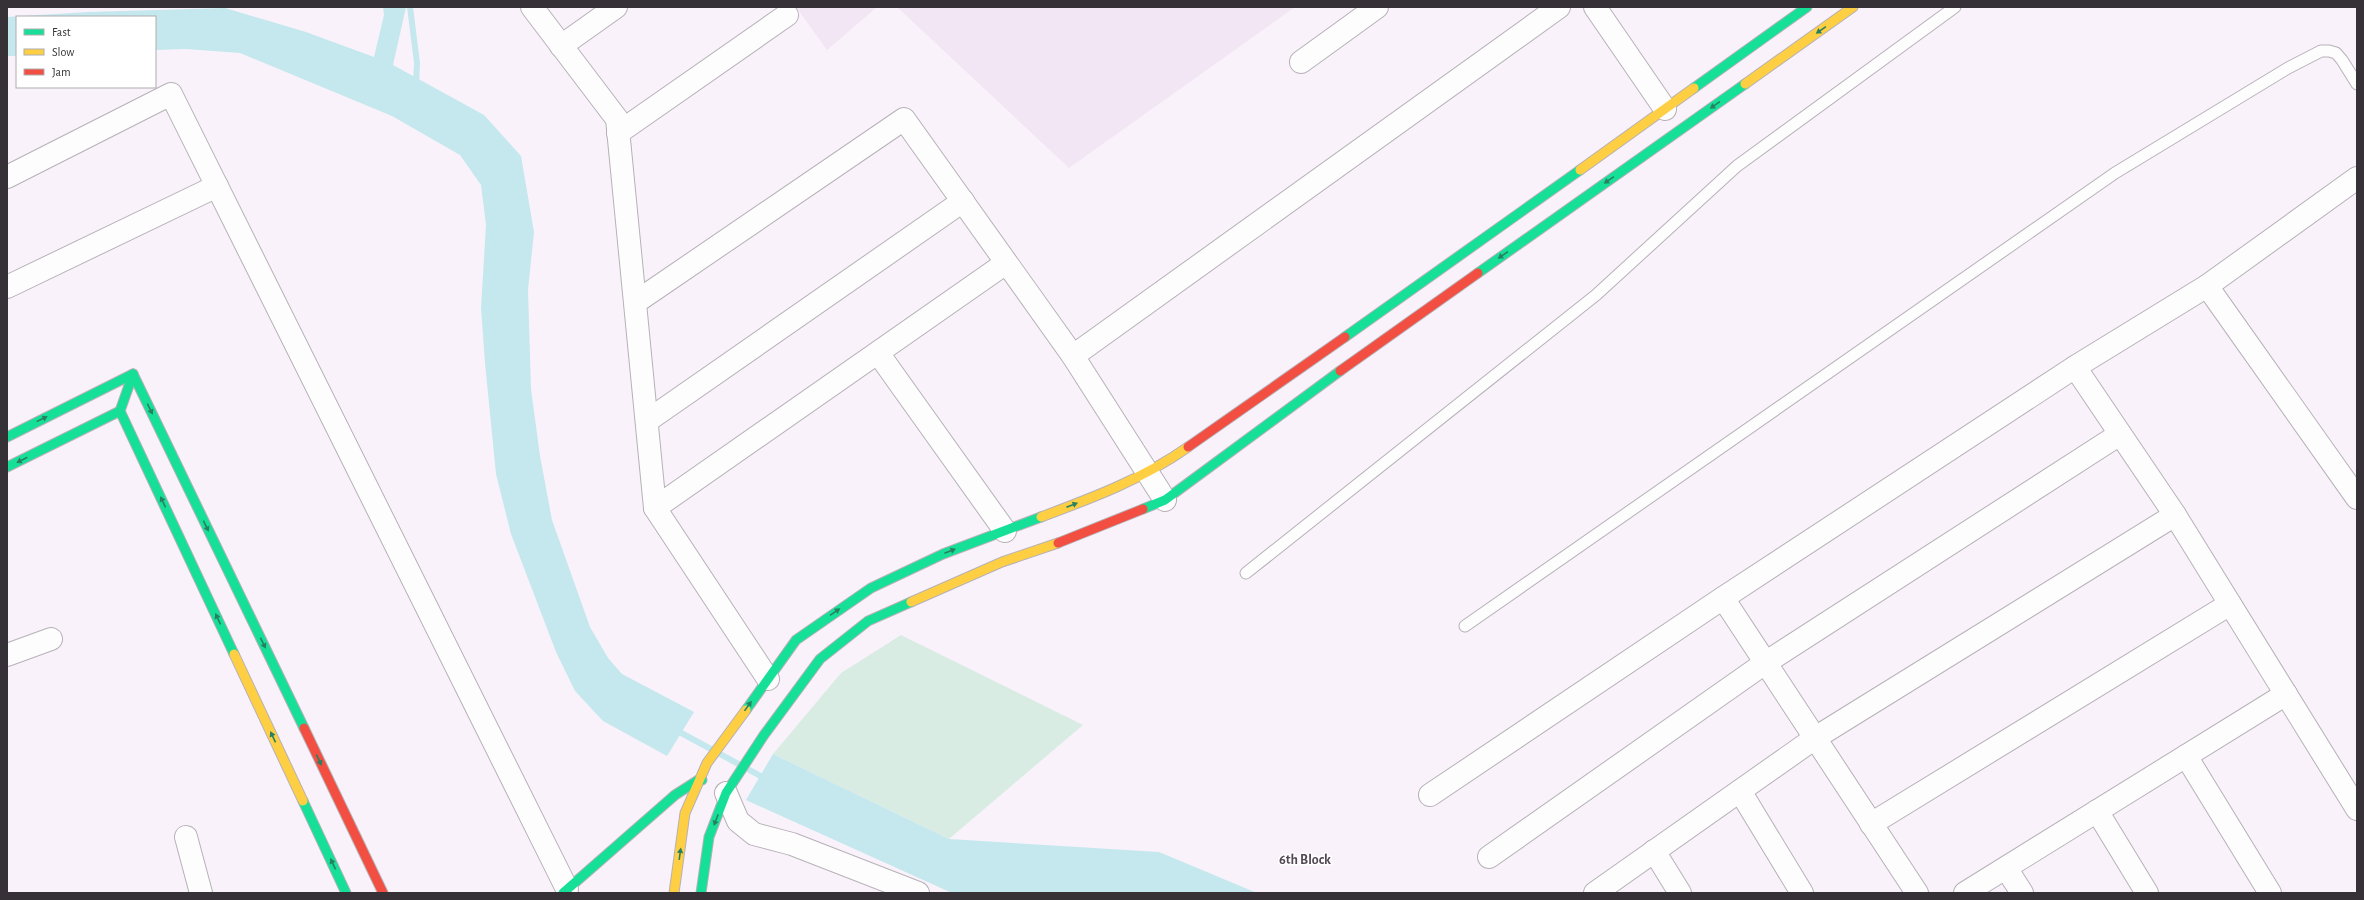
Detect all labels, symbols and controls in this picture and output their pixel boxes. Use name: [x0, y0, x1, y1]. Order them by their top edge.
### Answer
legend: [16, 16, 156, 88]
text: Fast: [52, 26, 71, 38]
one-way arrow: [1816, 26, 1827, 34]
text: Slow: [52, 46, 74, 58]
text: Jam: [52, 66, 71, 78]
one-way arrow: [1710, 101, 1721, 109]
one-way arrow: [1604, 176, 1615, 184]
one-way arrow: [1498, 251, 1509, 259]
one-way arrow: [147, 403, 153, 415]
one-way arrow: [36, 416, 48, 423]
one-way arrow: [16, 457, 28, 463]
one-way arrow: [160, 496, 166, 507]
one-way arrow: [1066, 502, 1078, 508]
one-way arrow: [203, 520, 210, 532]
one-way arrow: [945, 548, 957, 554]
one-way arrow: [830, 608, 841, 616]
one-way arrow: [215, 614, 221, 625]
one-way arrow: [260, 638, 266, 649]
one-way arrow: [744, 701, 752, 712]
one-way arrow: [270, 731, 276, 743]
one-way arrow: [316, 755, 322, 766]
one-way arrow: [712, 814, 718, 826]
one-way arrow: [677, 848, 683, 860]
district label: 6th Block: [1279, 853, 1331, 867]
one-way arrow: [330, 859, 336, 870]

